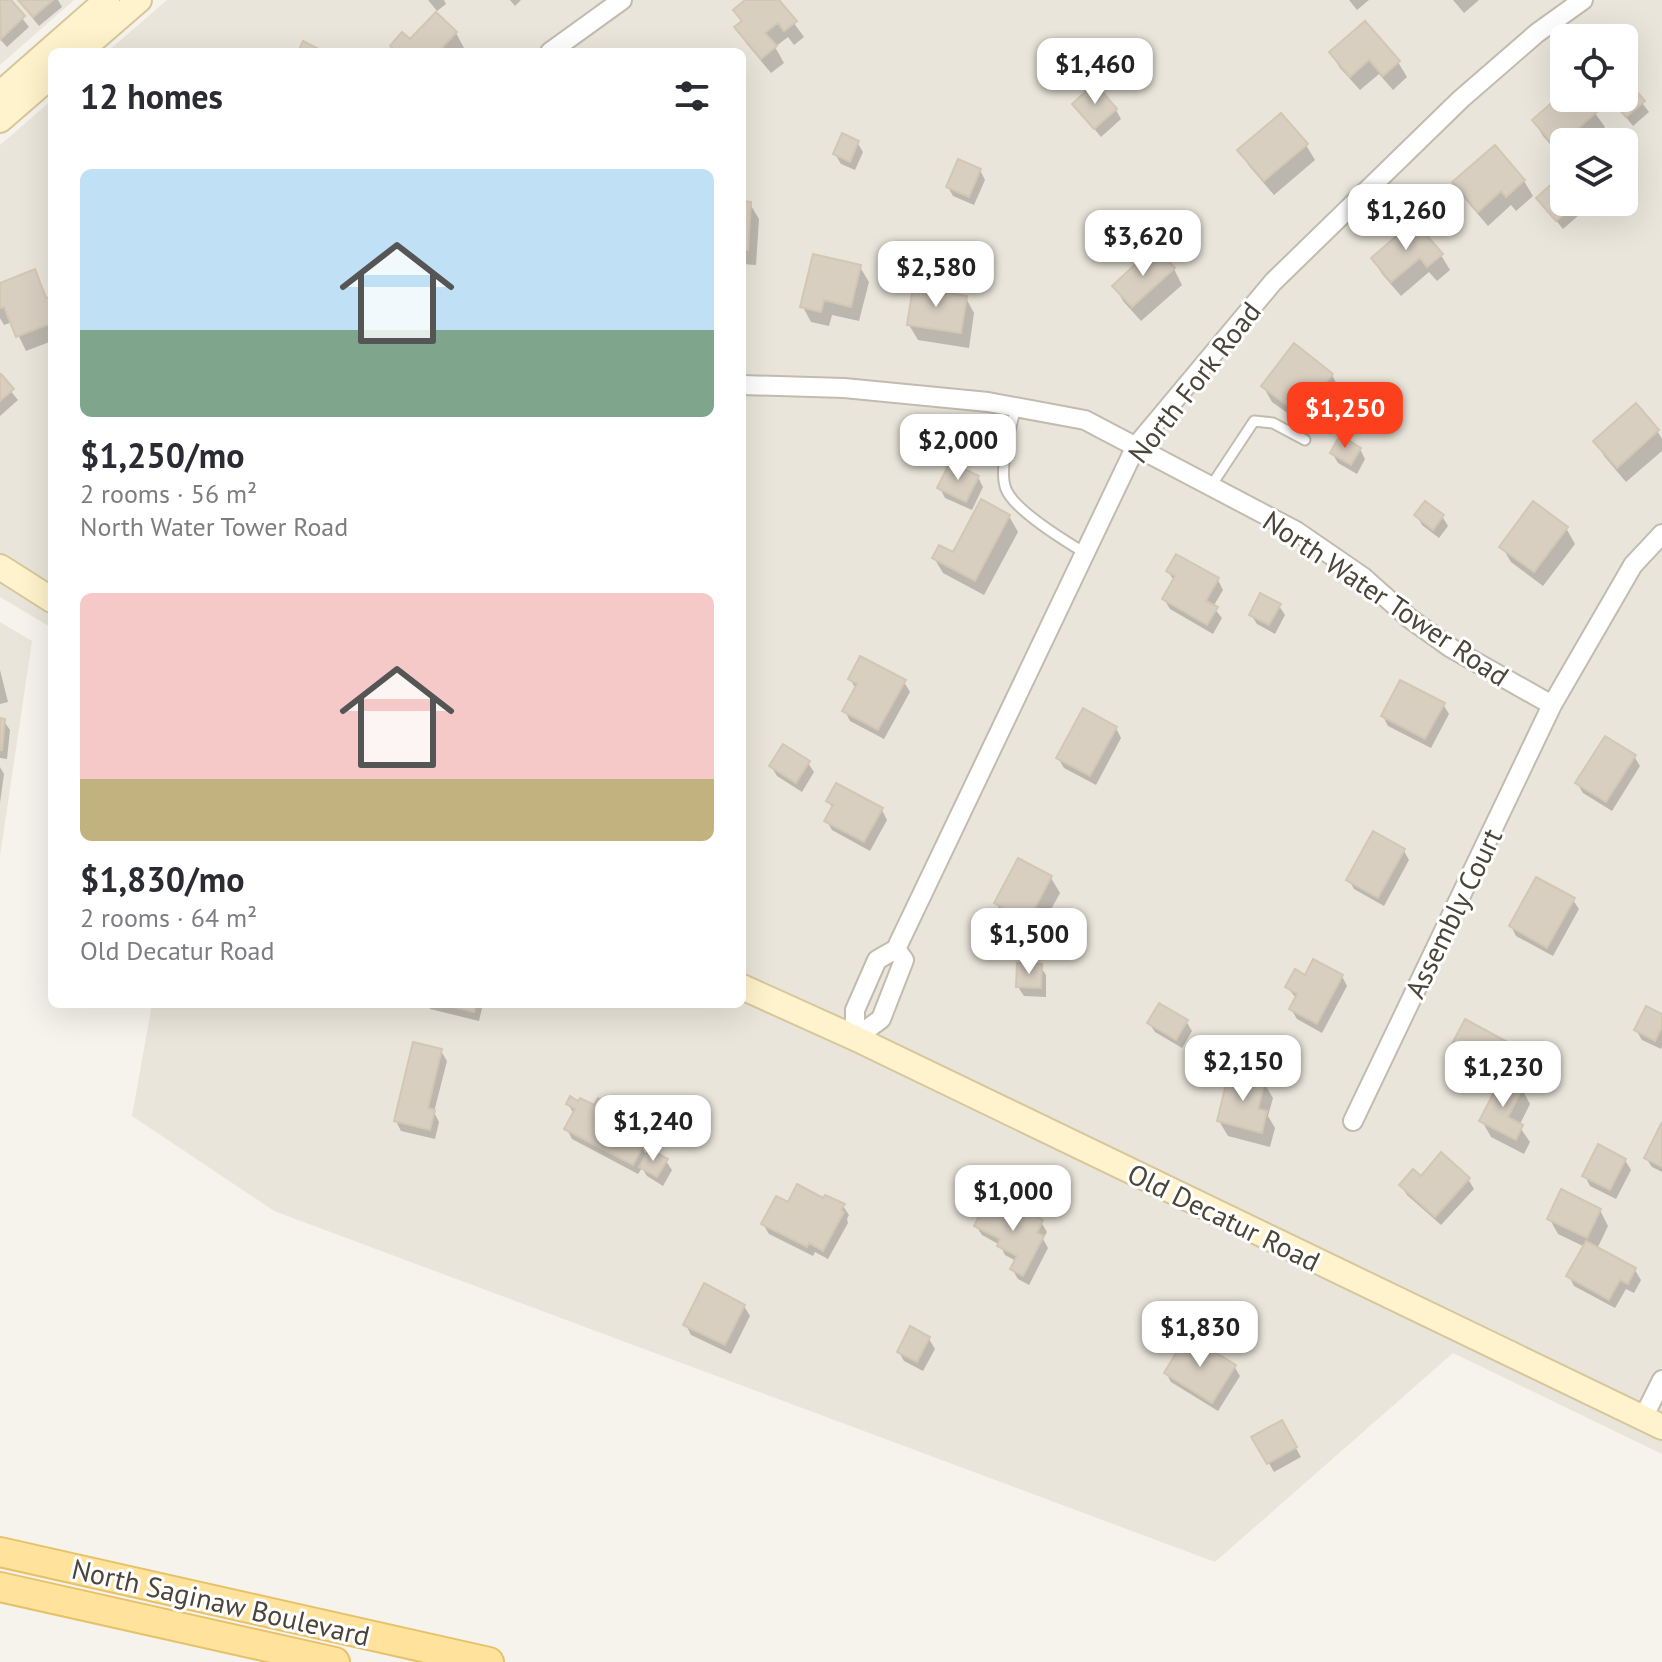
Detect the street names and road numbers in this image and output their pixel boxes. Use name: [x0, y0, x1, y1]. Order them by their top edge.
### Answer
street label: North Fork Road: [1119, 294, 1269, 470]
street label: North Water Tower Road: [1256, 502, 1516, 694]
street label: Assembly Court: [1396, 821, 1510, 1004]
street label: Old Decatur Road: [1122, 1154, 1326, 1280]
street label: North Saginaw Boulevard: [68, 1550, 374, 1654]

